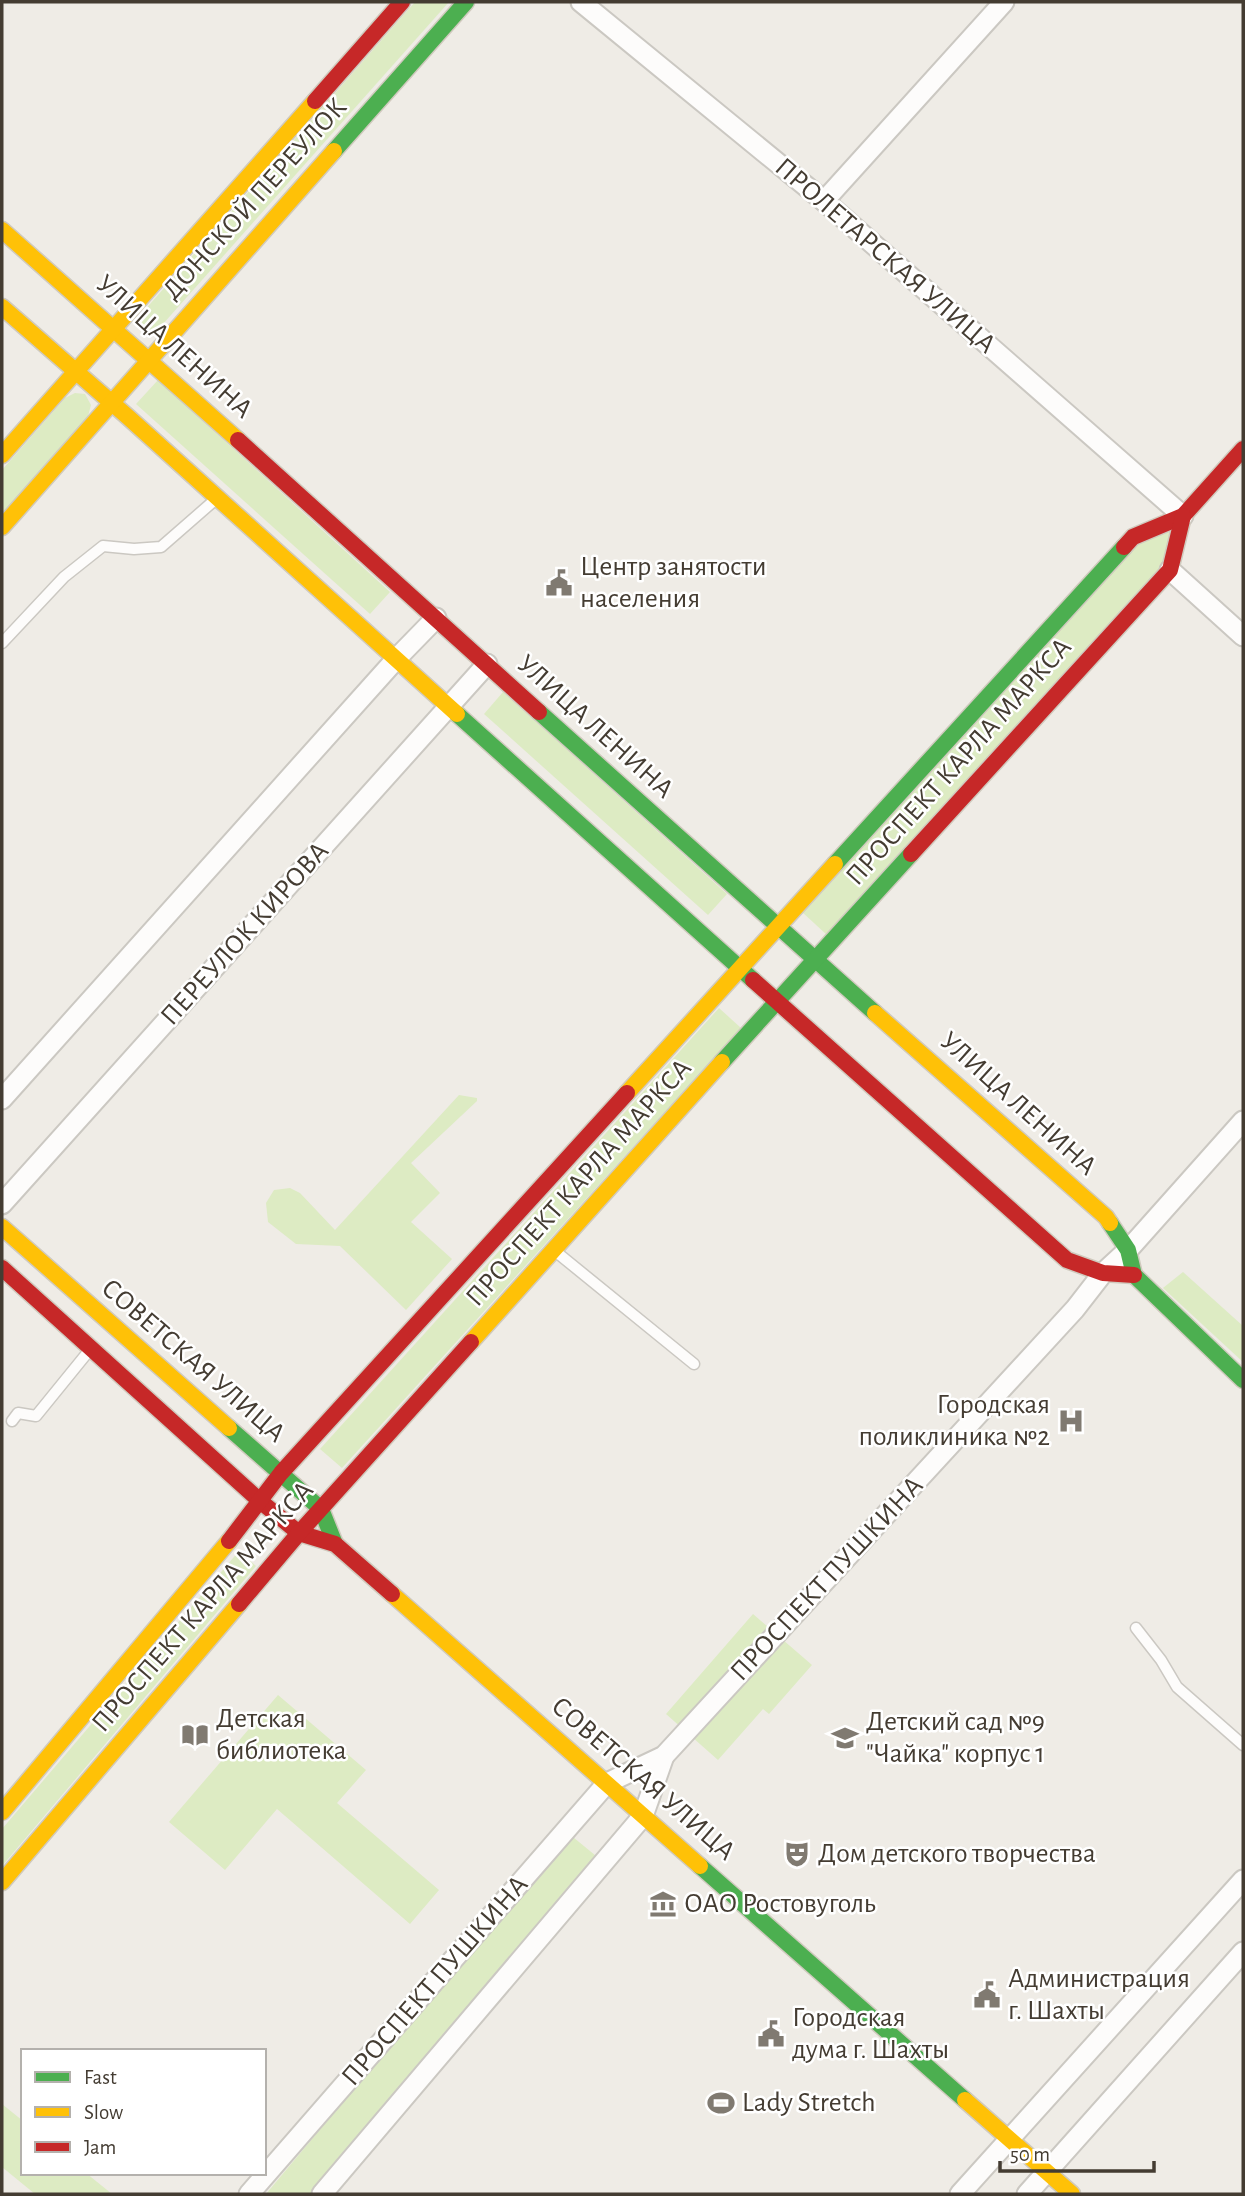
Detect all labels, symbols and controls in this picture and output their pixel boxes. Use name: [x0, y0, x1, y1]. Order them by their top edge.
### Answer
street label: ДОНСКОЙ ПЕРЕУЛОК: [157, 92, 352, 305]
street label: ПРОЛЕТАРСКАЯ УЛИЦА: [769, 153, 1001, 359]
street label: УЛИЦА ЛЕНИНА: [91, 270, 257, 424]
place label: Центр занятости населения: [580, 553, 767, 613]
public building icon: Центр занятости населения: [544, 568, 574, 598]
street label: ПРОСПЕКТ КАРЛА МАРКСА: [841, 633, 1077, 891]
street label: УЛИЦА ЛЕНИНА: [512, 650, 678, 804]
street label: ПЕРЕУЛОК КИРОВА: [156, 837, 334, 1031]
street label: УЛИЦА ЛЕНИНА: [935, 1027, 1101, 1181]
street label: ПРОСПЕКТ КАРЛА МАРКСА: [461, 1054, 697, 1312]
street label: СОВЕТСКАЯ УЛИЦА: [96, 1274, 290, 1448]
place label: Городская поликлиника №2: [858, 1391, 1050, 1451]
hospital icon: Городская поликлиника №2: [1056, 1406, 1086, 1436]
street label: ПРОСПЕКТ ПУШКИНА: [725, 1471, 929, 1687]
street label: ПРОСПЕКТ КАРЛА МАРКСА: [87, 1476, 319, 1738]
street label: СОВЕТСКАЯ УЛИЦА: [546, 1692, 740, 1866]
place label: Детская библиотека: [216, 1705, 347, 1765]
place label: Детский сад №9 "Чайка" корпус 1: [866, 1708, 1045, 1768]
library icon: Детская библиотека: [180, 1720, 210, 1750]
school or university icon: Детский сад №9 "Чайка" корпус 1: [830, 1723, 860, 1753]
theatre icon: Дом детского творчества: [782, 1839, 812, 1869]
place label: Дом детского творчества: [818, 1840, 1096, 1868]
street label: ПРОСПЕКТ ПУШКИНА: [337, 1871, 533, 2091]
museum icon: ОАО Ростовуголь: [648, 1889, 678, 1919]
place label: ОАО Ростовуголь: [684, 1890, 876, 1918]
place label: Администрация г. Шахты: [1008, 1965, 1190, 2025]
public building icon: Администрация г. Шахты: [972, 1980, 1002, 2010]
place label: Городская дума г. Шахты: [792, 2004, 949, 2064]
public building icon: Городская дума г. Шахты: [756, 2019, 786, 2049]
legend: [21, 2049, 266, 2175]
text: Fast: [84, 2067, 117, 2088]
sports icon: Lady Stretch: [706, 2088, 736, 2118]
place label: Lady Stretch: [742, 2089, 876, 2117]
text: Slow: [84, 2102, 123, 2123]
scale bar: [1000, 2130, 1154, 2174]
text: Jam: [84, 2137, 116, 2158]
text: 50 m: [1010, 2144, 1050, 2165]

